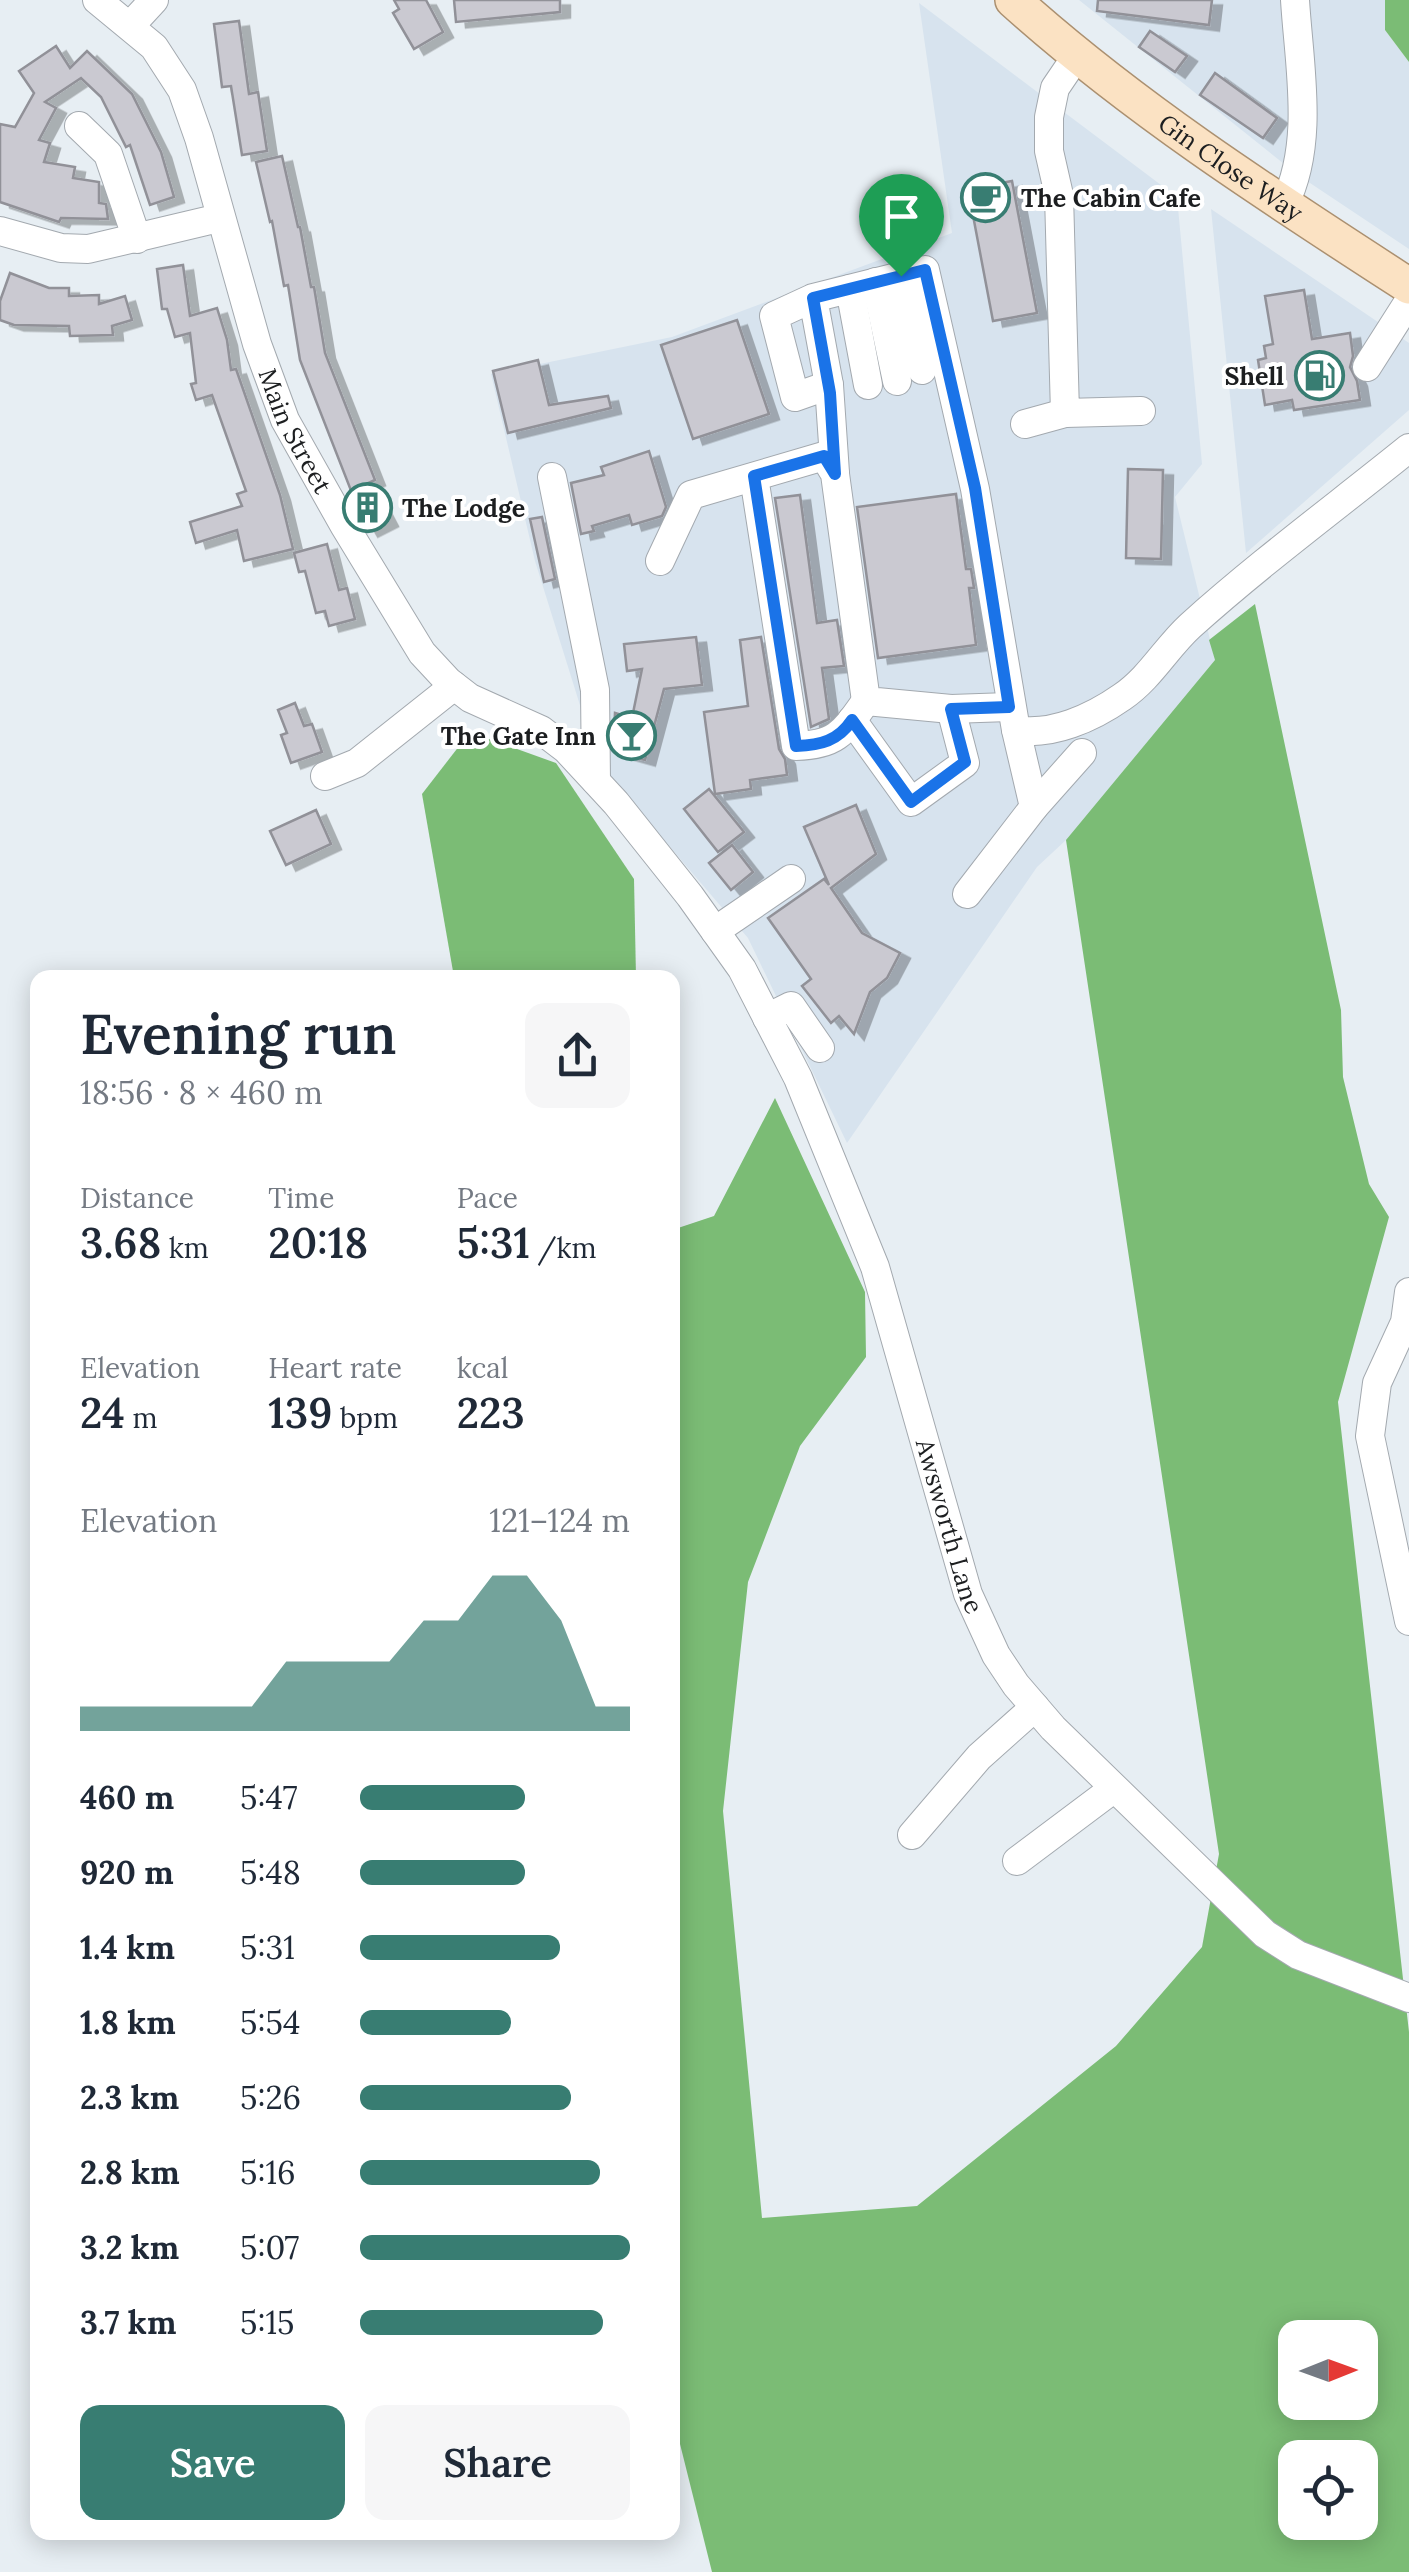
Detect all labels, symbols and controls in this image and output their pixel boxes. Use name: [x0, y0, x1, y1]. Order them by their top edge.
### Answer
street label: Gin Close Way: [1152, 107, 1310, 229]
cafe icon: The Cabin Cafe: [960, 172, 1012, 224]
pin: [859, 174, 944, 277]
place label: The Cabin Cafe: [1021, 182, 1201, 214]
icon: arrive: [874, 189, 929, 244]
fuel station icon: Shell: [1293, 350, 1345, 402]
place label: Shell: [1225, 360, 1284, 392]
street label: Main Street: [251, 364, 339, 499]
building icon: The Lodge: [341, 482, 393, 534]
place label: The Lodge: [402, 492, 525, 524]
bar icon: The Gate Inn: [605, 710, 657, 762]
place label: The Gate Inn: [441, 720, 596, 752]
text: Evening run: [80, 999, 397, 1069]
button: share: [525, 1003, 630, 1108]
text: 18:56 · 8 × 460 m: [80, 1072, 323, 1113]
text: Distance: [80, 1180, 194, 1216]
text: Time: [268, 1180, 334, 1216]
text: Pace: [457, 1180, 518, 1216]
text: 3.68: [80, 1216, 161, 1270]
text: 20:18: [268, 1216, 368, 1270]
text: 5:31: [457, 1216, 530, 1270]
text: km: [161, 1230, 209, 1266]
text: /km: [530, 1230, 597, 1266]
text: Elevation: [80, 1350, 200, 1386]
text: Heart rate: [268, 1350, 402, 1386]
text: kcal: [457, 1350, 508, 1386]
text: 24: [80, 1386, 125, 1440]
text: 139: [268, 1386, 333, 1440]
text: 223: [457, 1386, 525, 1440]
text: m: [125, 1400, 157, 1436]
text: bpm: [333, 1400, 398, 1436]
street label: Awsworth Lane: [908, 1434, 991, 1619]
text: Elevation: [80, 1500, 217, 1541]
text: 121–124 m: [489, 1500, 630, 1541]
text: 460 m: [80, 1777, 174, 1818]
text: 5:47: [240, 1777, 298, 1818]
text: 920 m: [80, 1852, 174, 1893]
text: 5:48: [240, 1852, 301, 1893]
text: 1.4 km: [80, 1927, 175, 1968]
text: 5:31: [240, 1927, 295, 1968]
text: 1.8 km: [80, 2002, 176, 2043]
text: 5:54: [240, 2002, 300, 2043]
text: 2.3 km: [80, 2077, 179, 2118]
text: 5:26: [240, 2077, 301, 2118]
text: 2.8 km: [80, 2152, 180, 2193]
text: 5:16: [240, 2152, 296, 2193]
text: 3.2 km: [80, 2227, 179, 2268]
text: 5:07: [240, 2227, 299, 2268]
text: 3.7 km: [80, 2302, 176, 2343]
text: 5:15: [240, 2302, 295, 2343]
north arrow: [1278, 2320, 1378, 2420]
map controls: [1278, 2320, 1378, 2540]
button: Save: [80, 2405, 345, 2520]
button: Share: [365, 2405, 630, 2520]
button: locate: [1278, 2440, 1378, 2540]

